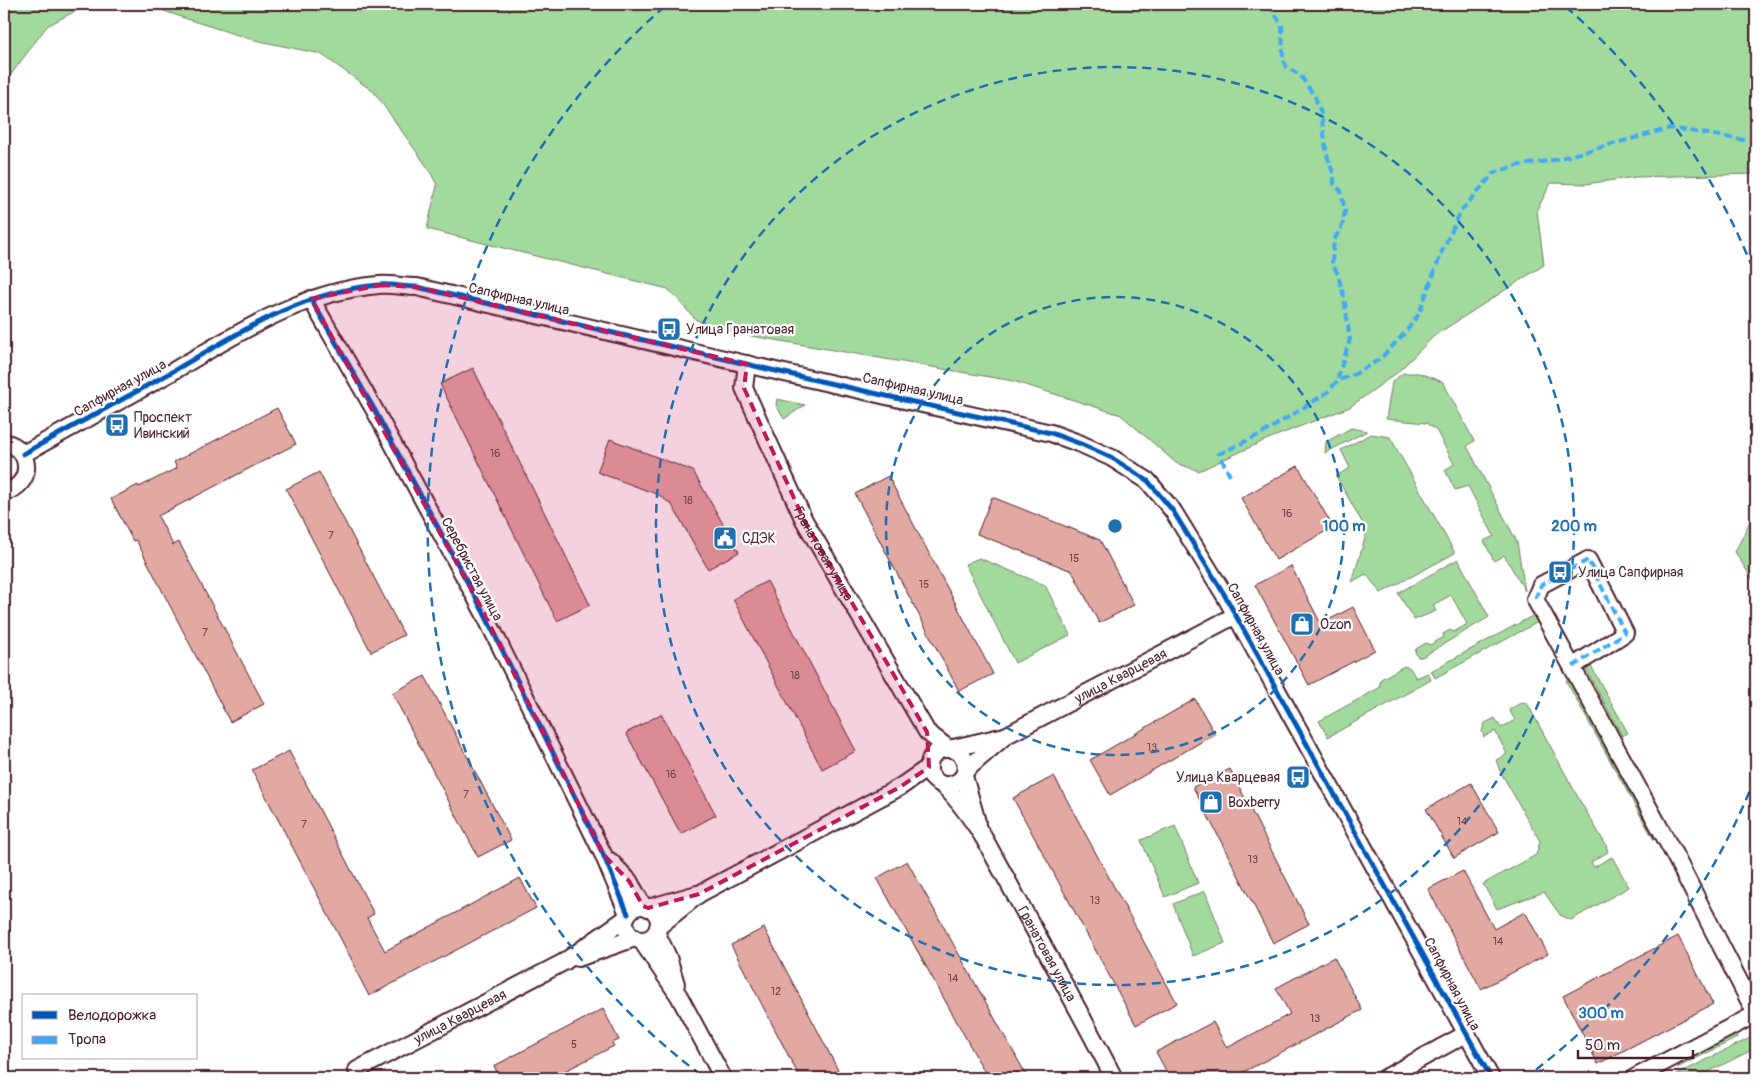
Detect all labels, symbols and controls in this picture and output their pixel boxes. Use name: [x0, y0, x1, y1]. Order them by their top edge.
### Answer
street label: Сапфирная улица: [467, 279, 571, 319]
bus stop icon: Улица Гранатовая: [656, 316, 682, 342]
place label: Улица Гранатовая: [686, 321, 794, 338]
street label: Сапфирная улица: [71, 356, 169, 420]
street label: Сапфирная улица: [861, 369, 965, 409]
place label: Проспект Ивинский: [134, 409, 192, 442]
bus stop icon: Проспект Ивинский: [104, 412, 130, 438]
house number: 16: [490, 447, 500, 460]
house number: 18: [683, 494, 693, 507]
street label: Гранатовая улица: [790, 504, 857, 604]
house number: 16: [1282, 507, 1292, 520]
street label: Серебристая улица: [438, 514, 506, 624]
centre of rings: [1106, 517, 1124, 535]
text: 100 m: [1323, 517, 1365, 536]
text: 200 m: [1551, 517, 1597, 536]
public building icon: СДЭК: [712, 525, 738, 551]
house number: 7: [328, 529, 334, 542]
place label: СДЭК: [742, 530, 776, 547]
house number: 15: [1069, 552, 1079, 565]
bus stop icon: Улица Сапфирная: [1547, 559, 1573, 585]
place label: Улица Сапфирная: [1578, 564, 1683, 581]
house number: 15: [919, 578, 929, 591]
street label: Сапфирная улица: [1224, 580, 1288, 678]
shop icon: Ozon: [1289, 611, 1315, 637]
place label: Ozon: [1320, 616, 1352, 633]
house number: 7: [202, 626, 208, 639]
street label: улица Кварцевая: [1071, 644, 1169, 707]
house number: 18: [790, 669, 800, 682]
house number: 13: [1147, 741, 1157, 754]
bus stop icon: Улица Кварцевая: [1285, 764, 1311, 790]
house number: 16: [666, 768, 676, 781]
place label: Улица Кварцевая: [1176, 769, 1280, 786]
house number: 7: [463, 788, 469, 801]
shop icon: Boxberry: [1198, 789, 1224, 815]
place label: Boxberry: [1228, 794, 1280, 811]
house number: 14: [1457, 815, 1468, 828]
house number: 7: [301, 818, 307, 831]
house number: 13: [1248, 853, 1258, 866]
house number: 13: [1090, 894, 1100, 907]
street label: Гранатовая улица: [1014, 903, 1080, 1004]
street label: Сапфирная улица: [1420, 935, 1484, 1033]
house number: 14: [1493, 935, 1504, 948]
house number: 14: [948, 972, 959, 985]
street label: улица Кварцевая: [410, 985, 509, 1048]
house number: 12: [771, 985, 781, 998]
legend: [22, 994, 198, 1060]
text: 300 m: [1578, 1004, 1624, 1023]
text: Велодорожка: [68, 1006, 156, 1025]
house number: 13: [1310, 1012, 1320, 1025]
scale bar: [1578, 1027, 1692, 1059]
text: Тропа: [68, 1030, 106, 1049]
text: 50 m: [1585, 1036, 1620, 1055]
house number: 5: [571, 1038, 577, 1051]

